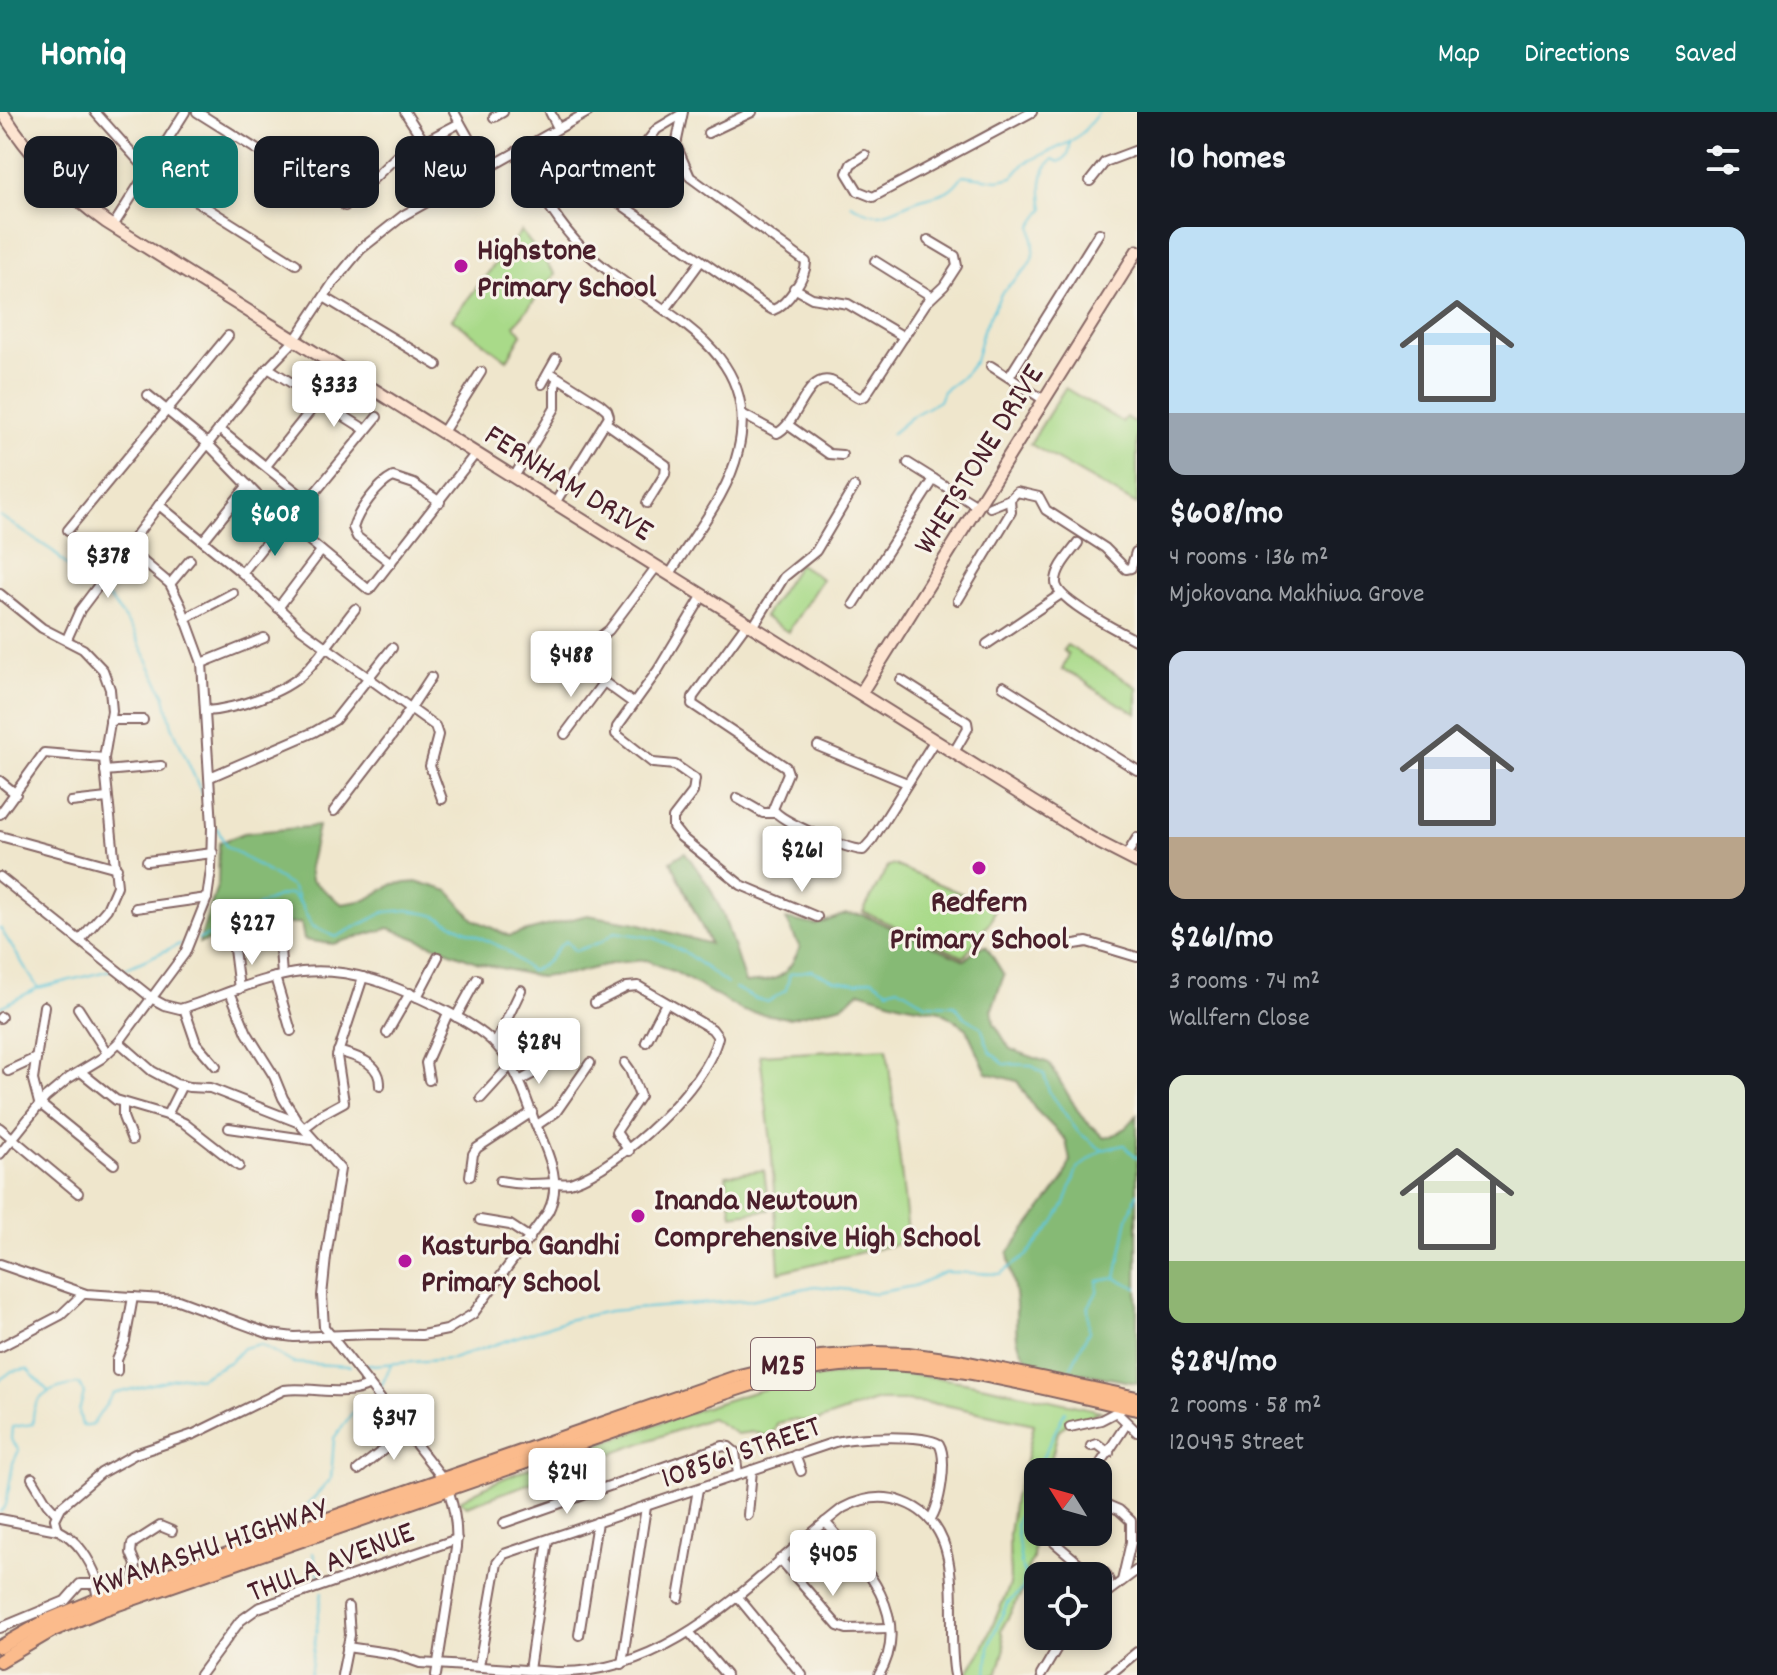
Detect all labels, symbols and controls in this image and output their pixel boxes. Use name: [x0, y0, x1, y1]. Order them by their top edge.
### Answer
text: Homiq: [40, 29, 126, 84]
text: Map: [1438, 36, 1480, 76]
text: Directions: [1524, 36, 1630, 76]
text: Saved: [1674, 36, 1737, 76]
chip: Buy: [24, 136, 117, 208]
chip: Rent: [133, 136, 238, 208]
chip: Filters: [254, 136, 379, 208]
chip: New: [395, 136, 495, 208]
chip: Apartment: [511, 136, 684, 208]
text: 10 homes: [1169, 136, 1286, 185]
icon: filters: [1701, 138, 1745, 182]
place label: Highstone Primary School: [477, 230, 657, 313]
marker: Highstone Primary School: [452, 257, 470, 275]
icon: home: [1385, 279, 1529, 423]
street label: WHETSTONE DRIVE: [904, 356, 1058, 565]
pin: $333: [287, 361, 381, 429]
text: $333: [310, 368, 358, 405]
street label: FERNHAM DRIVE: [474, 415, 661, 556]
pin: $608: [228, 490, 322, 558]
text: $608/mo: [1169, 491, 1283, 540]
text: $608: [250, 497, 300, 534]
pin: $378: [61, 532, 155, 600]
text: $378: [85, 539, 131, 576]
text: 4 rooms · 136 m²: [1169, 540, 1328, 577]
text: Mjokovana Makhiwa Grove: [1169, 577, 1424, 614]
pin: $488: [524, 631, 618, 699]
text: $488: [549, 638, 593, 675]
icon: home: [1385, 703, 1529, 847]
pin: $261: [755, 826, 849, 894]
text: $261: [781, 833, 823, 870]
marker: Redfern Primary School: [970, 859, 988, 877]
place label: Redfern Primary School: [889, 882, 1069, 965]
pin: $227: [205, 899, 299, 967]
text: $227: [229, 906, 275, 943]
text: $261/mo: [1169, 915, 1273, 964]
text: 3 rooms · 74 m²: [1169, 964, 1320, 1001]
text: Wallfern Close: [1169, 1001, 1310, 1038]
pin: $284: [492, 1018, 586, 1086]
text: $284: [516, 1025, 562, 1062]
icon: home: [1385, 1127, 1529, 1271]
place label: Inanda Newtown Comprehensive High School: [654, 1180, 981, 1263]
marker: Inanda Newtown Comprehensive High School: [629, 1207, 647, 1225]
place label: Kasturba Gandhi Primary School: [421, 1225, 620, 1308]
marker: Kasturba Gandhi Primary School: [396, 1252, 414, 1270]
road number: M25: [751, 1338, 815, 1390]
text: $284/mo: [1169, 1339, 1277, 1388]
text: 2 rooms · 58 m²: [1169, 1388, 1322, 1425]
pin: $347: [347, 1394, 441, 1462]
text: $347: [371, 1401, 417, 1438]
street label: 108561 STREET: [655, 1406, 828, 1504]
text: 120495 Street: [1169, 1425, 1304, 1462]
pin: $241: [520, 1448, 614, 1516]
text: $241: [546, 1455, 588, 1492]
north arrow: [1024, 1458, 1112, 1546]
map controls: [1024, 1458, 1112, 1650]
street label: KWAMASHU HIGHWAY: [87, 1487, 336, 1612]
street label: THULA AVENUE: [242, 1512, 422, 1618]
pin: $405: [786, 1530, 880, 1598]
text: $405: [808, 1537, 858, 1574]
button: locate: [1024, 1562, 1112, 1650]

